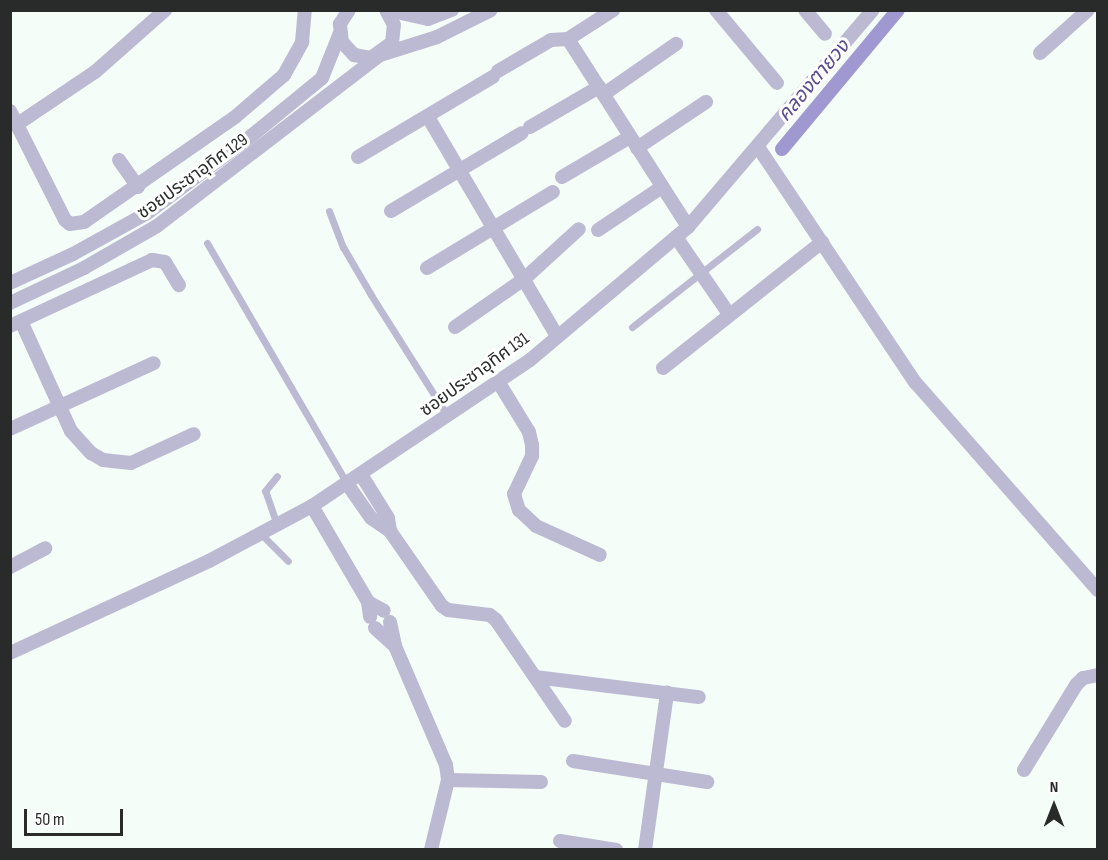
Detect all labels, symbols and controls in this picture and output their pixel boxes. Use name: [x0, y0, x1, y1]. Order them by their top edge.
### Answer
water label: คลองตายวง: [773, 35, 855, 127]
street label: ซอยประชาอุทิศ 129: [134, 130, 252, 224]
street label: ซอยประชาอุทิศ 131: [416, 328, 534, 422]
north arrow: [1024, 776, 1084, 836]
text: N: [1050, 778, 1058, 797]
scale bar: [27, 797, 126, 835]
text: 50 m: [35, 809, 65, 830]

